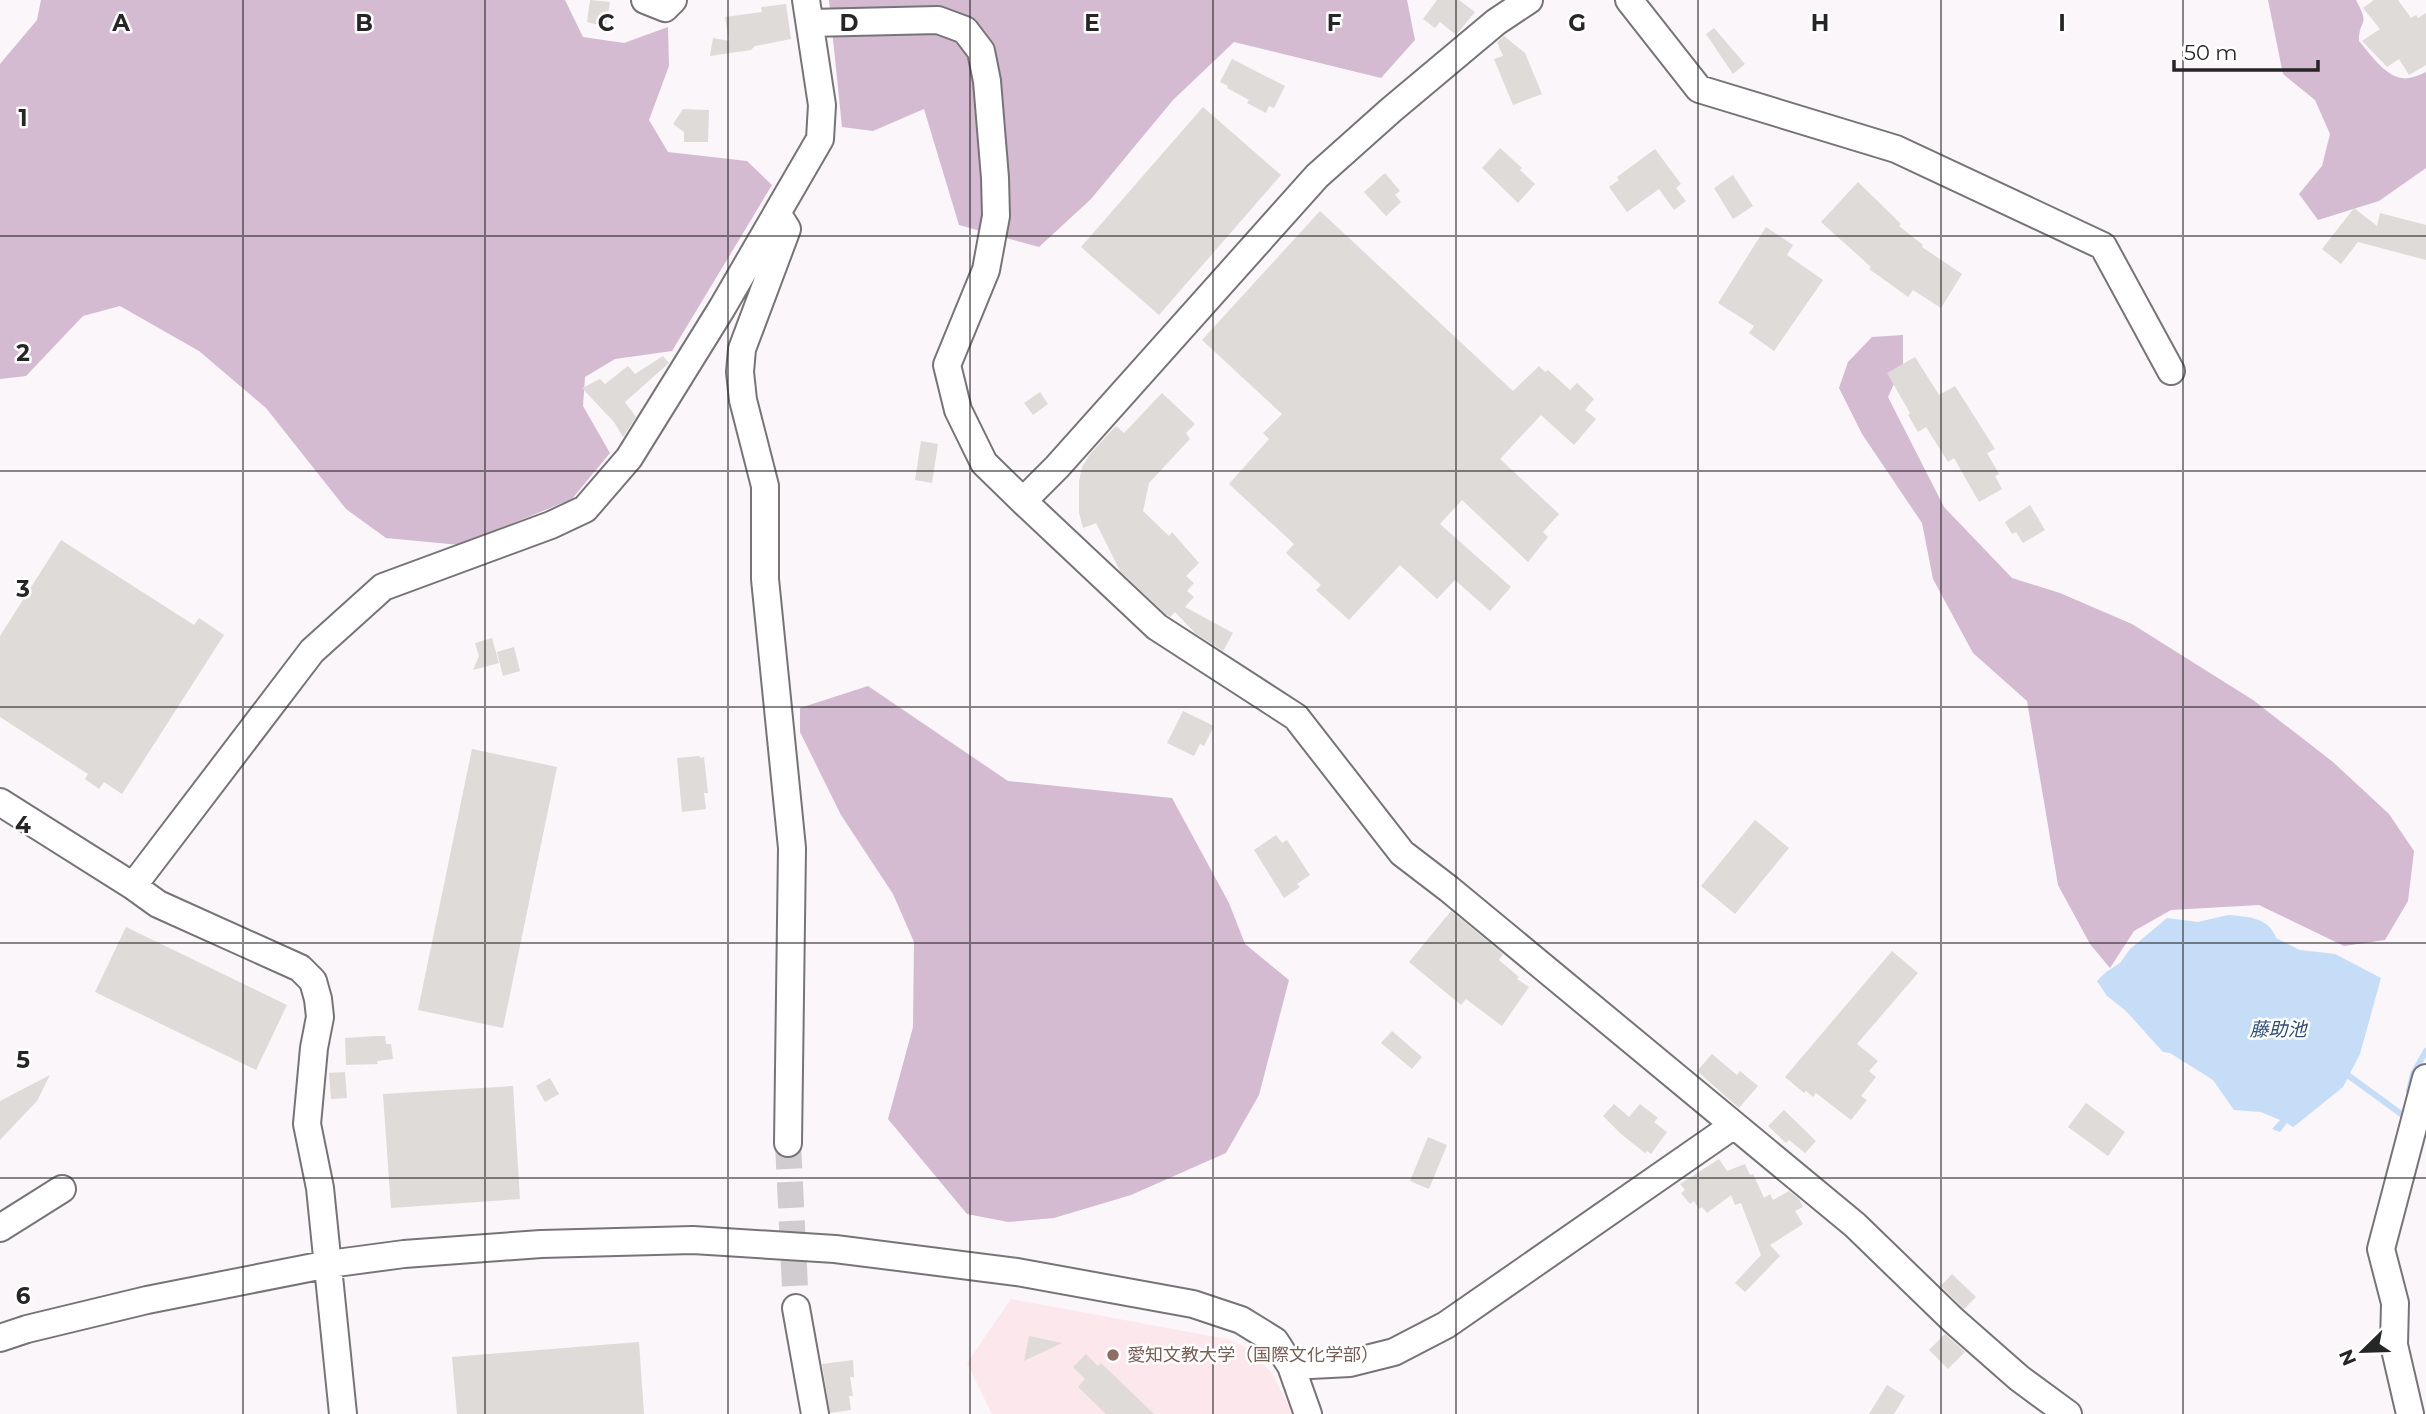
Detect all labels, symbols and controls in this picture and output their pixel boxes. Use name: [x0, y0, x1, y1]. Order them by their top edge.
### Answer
text: A: [111, 9, 130, 37]
text: B: [355, 9, 373, 37]
text: C: [598, 9, 615, 37]
text: D: [840, 9, 859, 37]
text: E: [1084, 9, 1100, 37]
text: F: [1327, 9, 1342, 37]
text: G: [1568, 9, 1586, 37]
text: H: [1811, 9, 1829, 37]
text: I: [2058, 9, 2066, 37]
scale bar: [2174, 28, 2318, 72]
text: 50 m: [2184, 40, 2238, 65]
text: 1: [18, 104, 28, 132]
text: 2: [16, 339, 30, 367]
text: 3: [15, 575, 30, 603]
text: 4: [15, 811, 31, 839]
water label: 藤助池: [2249, 1018, 2308, 1041]
text: 5: [16, 1046, 30, 1074]
text: 6: [16, 1282, 31, 1310]
north arrow: [2328, 1316, 2398, 1386]
place label: 愛知文教大学（国際文化学部）: [1127, 1344, 1379, 1366]
text: N: [2334, 1346, 2361, 1369]
marker: 愛知文教大学（国際文化学部）: [1105, 1347, 1121, 1363]

